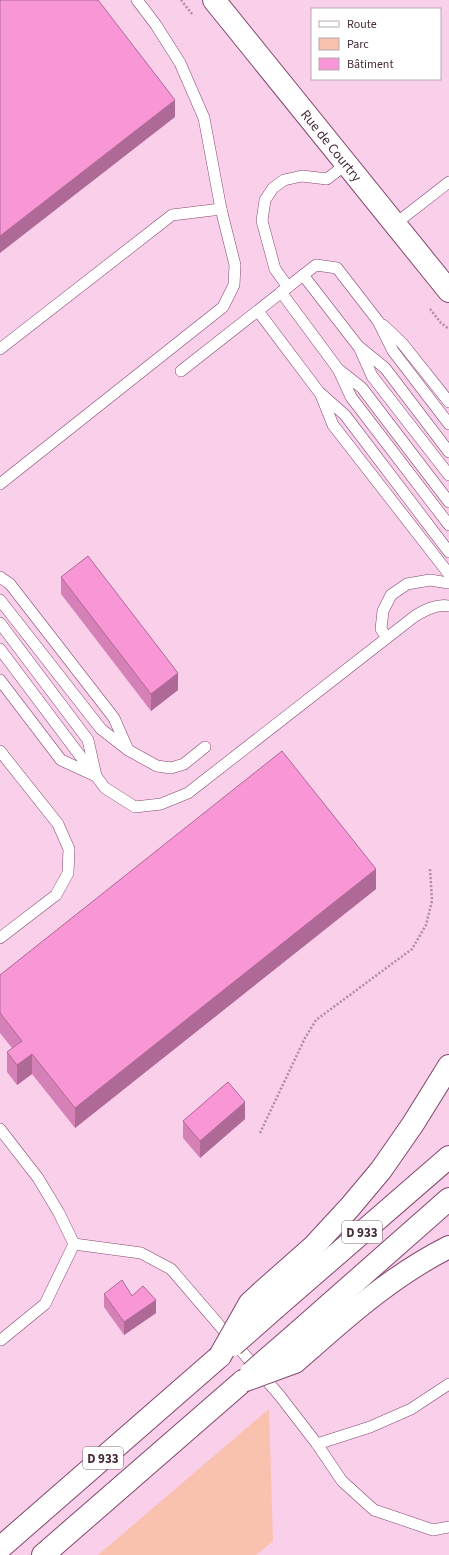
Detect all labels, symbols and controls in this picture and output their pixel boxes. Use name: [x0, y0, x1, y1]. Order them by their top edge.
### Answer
legend: [311, 8, 441, 80]
text: Route: [347, 16, 377, 33]
text: Parc: [347, 36, 369, 53]
text: Bâtiment: [347, 56, 393, 73]
street label: Rue de Courtry: [295, 106, 366, 187]
road number: D 933: [342, 1221, 382, 1243]
road number: D 933: [83, 1447, 123, 1469]

